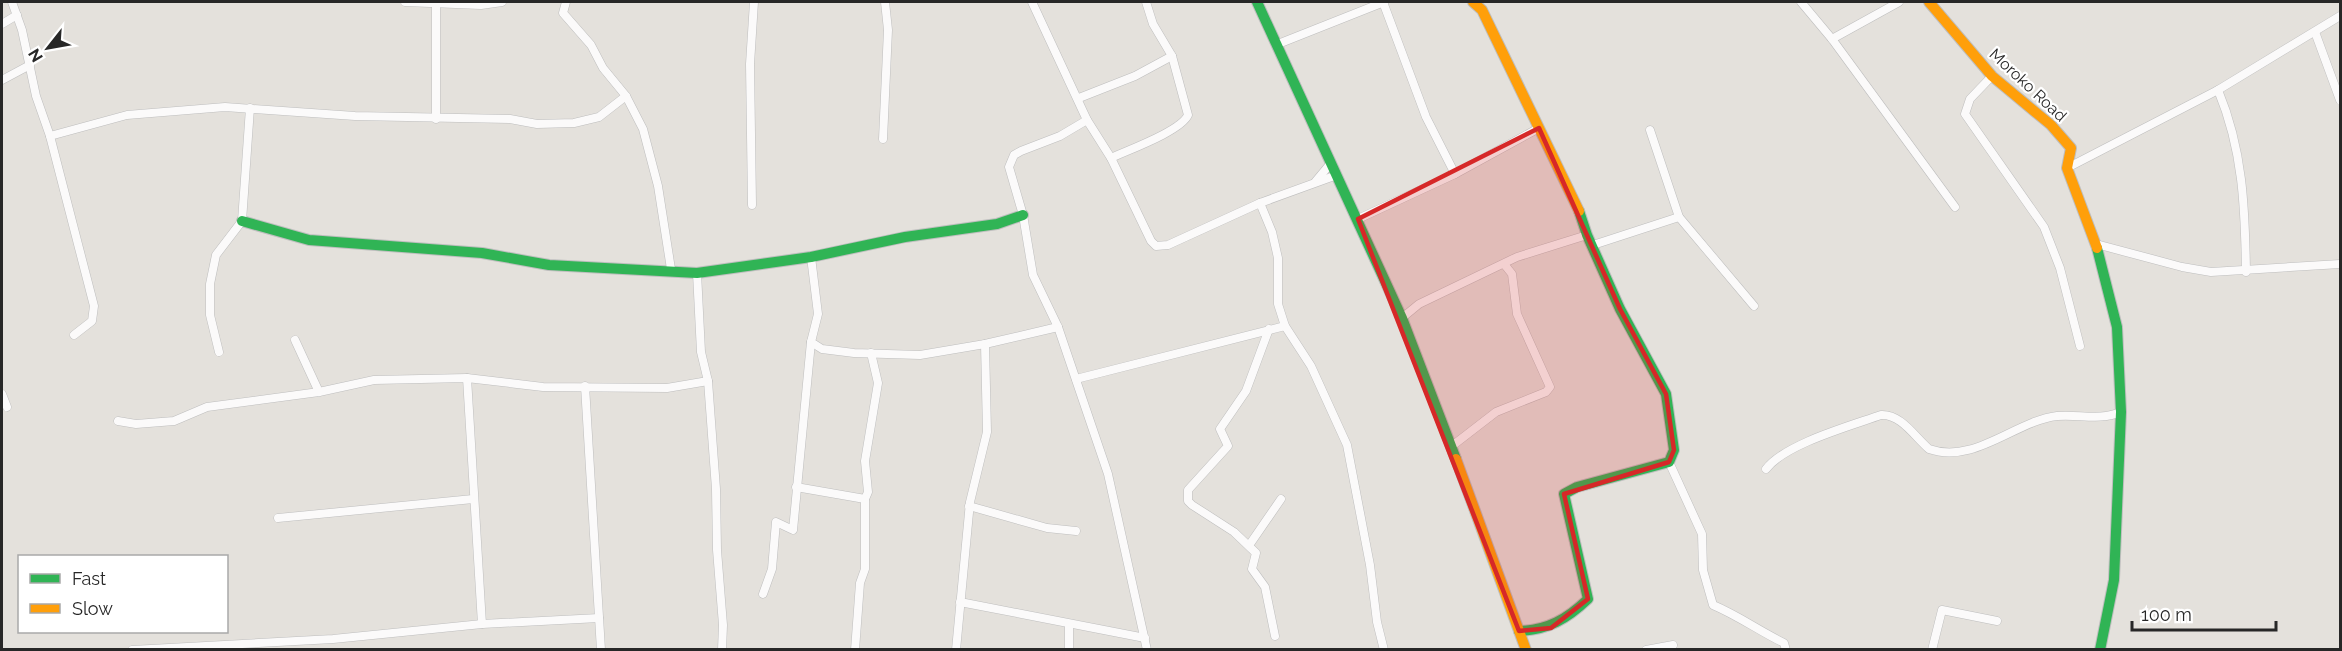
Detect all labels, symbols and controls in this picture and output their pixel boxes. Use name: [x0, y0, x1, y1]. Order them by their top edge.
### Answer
north arrow: [18, 18, 78, 78]
text: N: [24, 45, 47, 66]
street label: Moroko Road: [1986, 45, 2070, 126]
legend: [18, 555, 228, 633]
text: Fast: [72, 568, 106, 589]
scale bar: [2132, 594, 2276, 632]
text: Slow: [72, 598, 113, 619]
text: 100 m: [2141, 604, 2192, 625]

